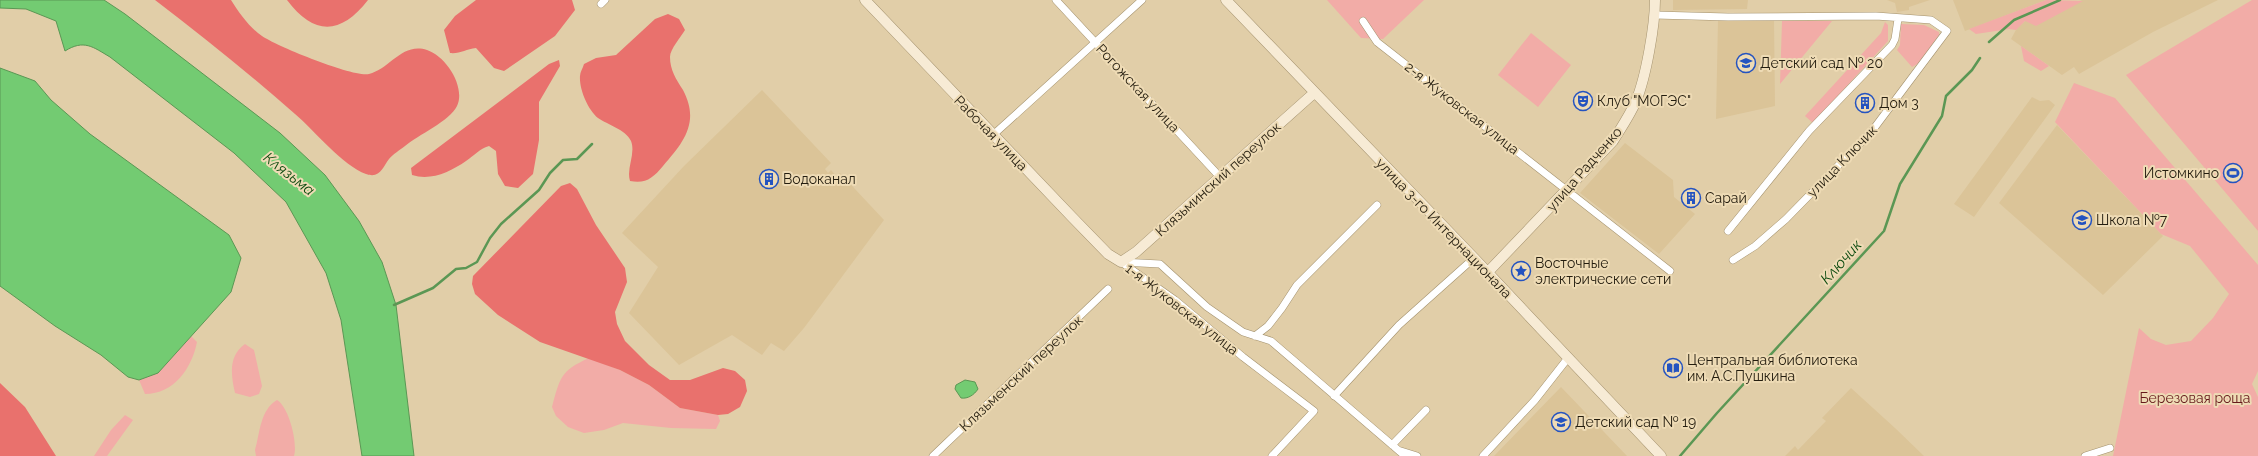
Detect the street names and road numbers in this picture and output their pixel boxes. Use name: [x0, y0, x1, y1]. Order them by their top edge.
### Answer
street label: Рогожская улица: [1093, 41, 1183, 135]
street label: 2-я Жуковская улица: [1402, 59, 1522, 157]
street label: Рабочая улица: [951, 92, 1031, 174]
street label: Клязьминский переулок: [1152, 119, 1284, 239]
street label: улица Ключик: [1804, 122, 1880, 200]
street label: улица Радченко: [1543, 124, 1625, 214]
street label: улица 3-го Интернационала: [1373, 155, 1515, 301]
street label: 1-я Жуковская улица: [1122, 260, 1242, 358]
street label: Клязьменский переулок: [956, 312, 1086, 434]

